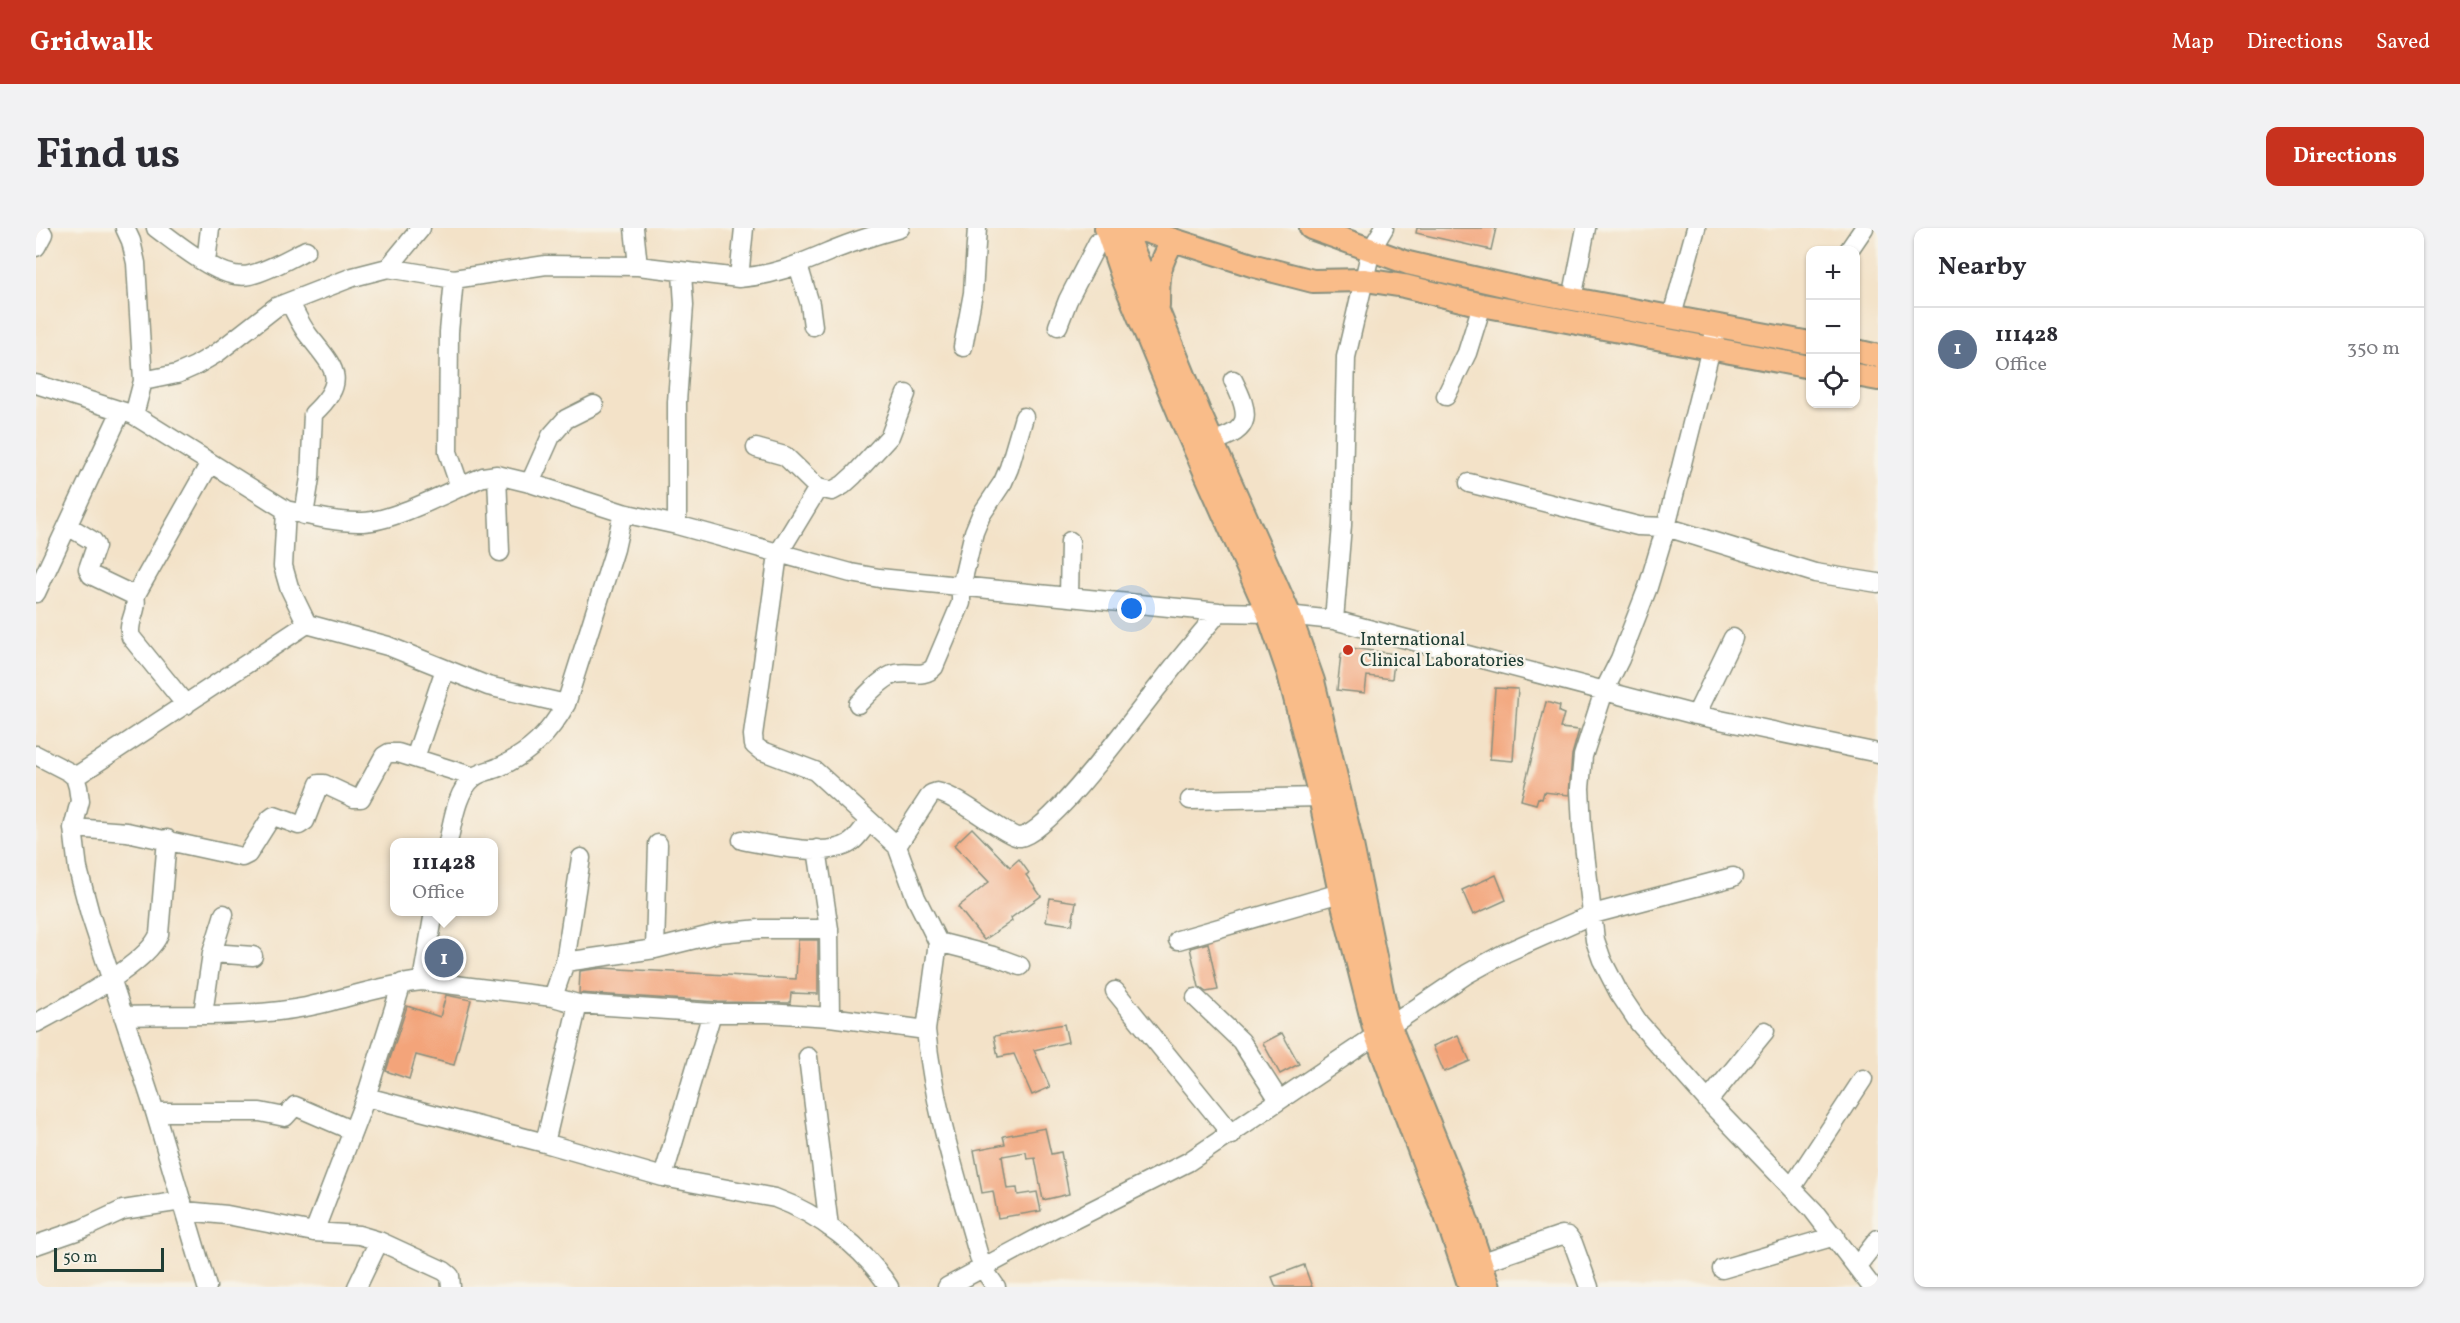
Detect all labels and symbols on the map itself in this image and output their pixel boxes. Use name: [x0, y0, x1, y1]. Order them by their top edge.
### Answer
your location: [1117, 594, 1146, 623]
place label: International Clinical Laboratories: [1360, 628, 1524, 674]
marker: International Clinical Laboratories: [1341, 643, 1355, 657]
pin: 1: [424, 936, 464, 980]
scale bar: [54, 1245, 164, 1272]

